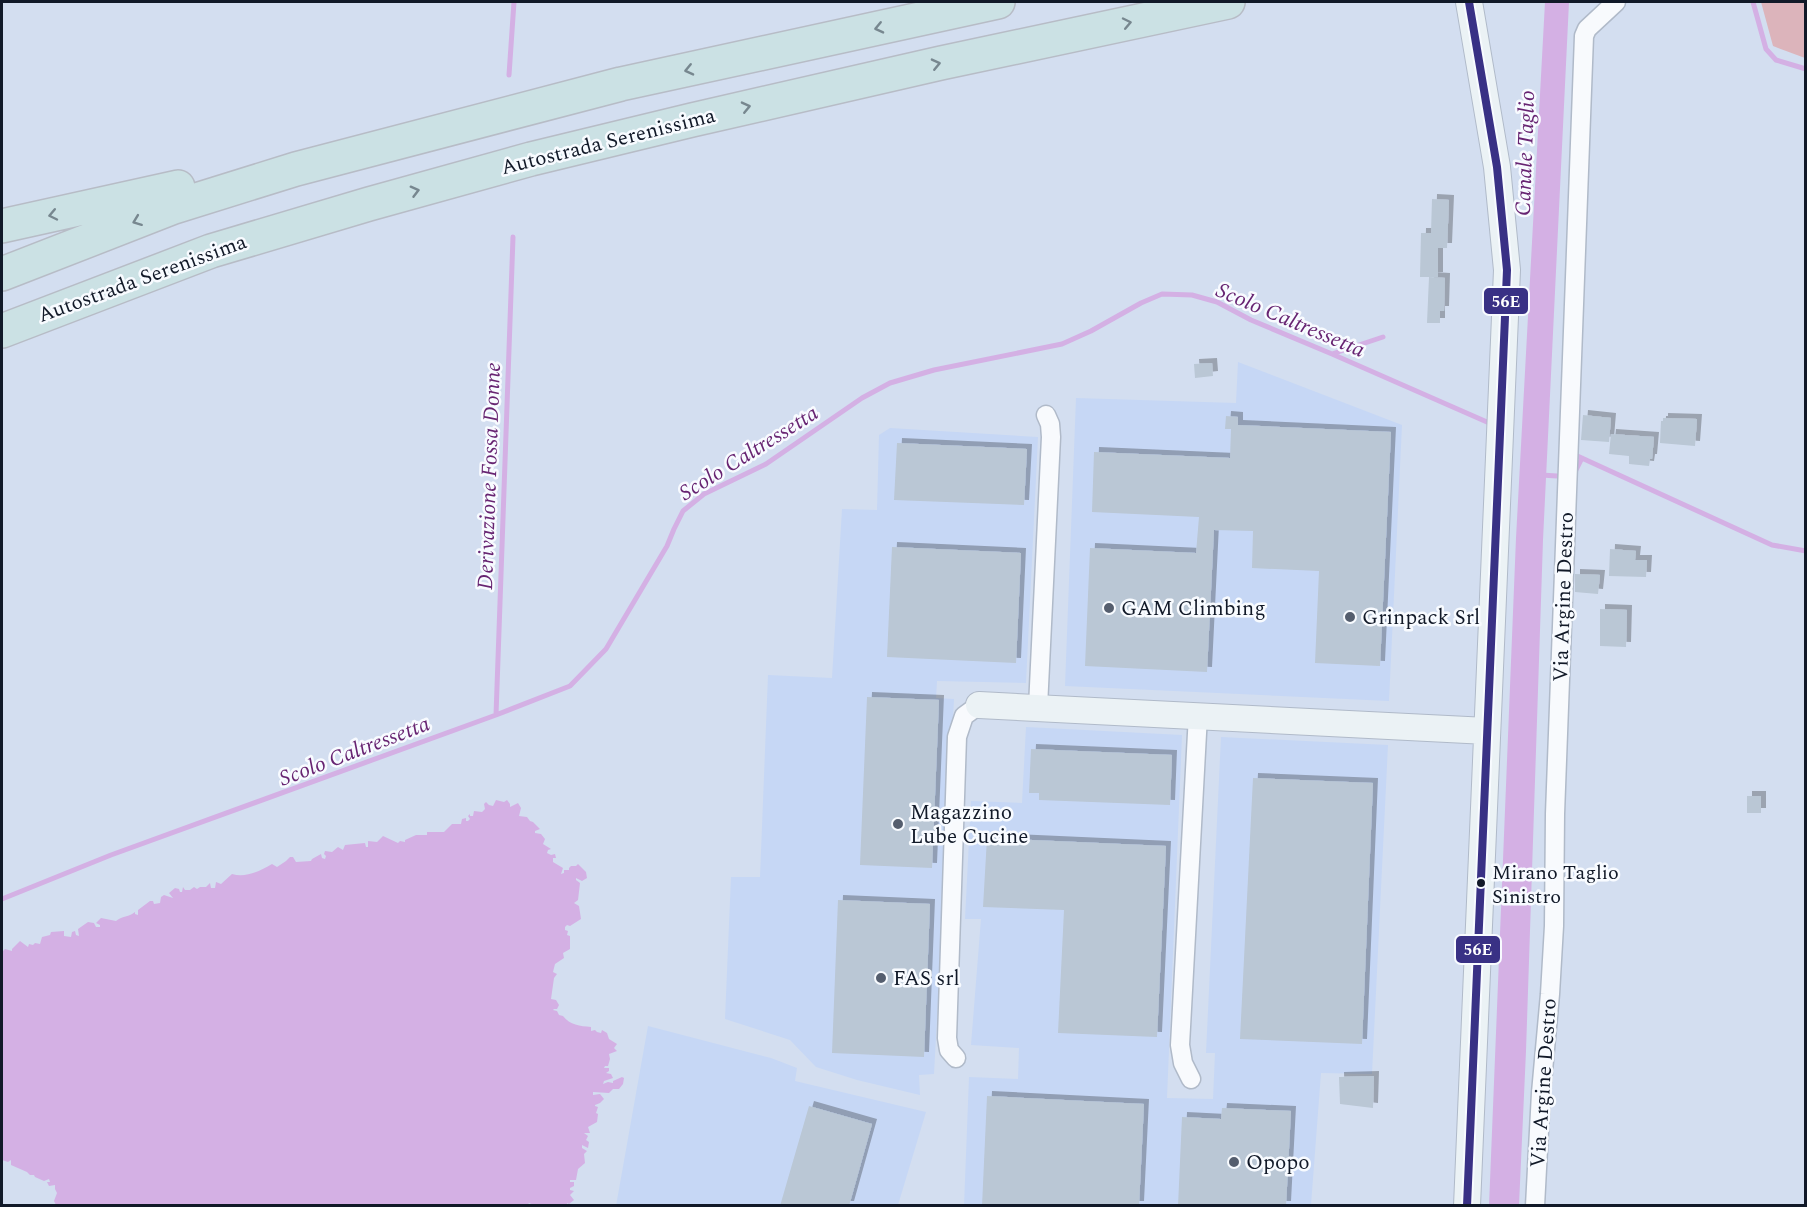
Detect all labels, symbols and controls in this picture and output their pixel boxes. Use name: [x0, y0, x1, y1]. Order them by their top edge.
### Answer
one-way arrow: [1122, 17, 1132, 30]
one-way arrow: [874, 20, 884, 33]
one-way arrow: [931, 59, 941, 72]
one-way arrow: [684, 63, 694, 76]
water label: Canale Taglio: [1507, 90, 1544, 217]
street label: Autostrada Serenissima: [498, 100, 720, 184]
one-way arrow: [741, 102, 751, 115]
one-way arrow: [409, 186, 420, 198]
one-way arrow: [48, 208, 58, 221]
one-way arrow: [132, 214, 142, 227]
street label: Autostrada Serenissima: [33, 226, 252, 332]
water label: Scolo Caltressetta: [1211, 274, 1370, 367]
line badge: 56E: [1483, 287, 1529, 315]
text: 56E: [1492, 290, 1520, 314]
water label: Derivazione Fossa Donne: [469, 362, 510, 591]
water label: Scolo Caltressetta: [673, 397, 825, 509]
street label: Via Argine Destro: [1545, 512, 1583, 683]
place label: GAM Climbing: [1121, 593, 1266, 625]
marker: GAM Climbing: [1102, 601, 1116, 615]
place label: Grinpack Srl: [1362, 602, 1480, 634]
marker: Grinpack Srl: [1343, 610, 1357, 624]
water label: Scolo Caltressetta: [274, 707, 435, 795]
place label: Magazzino Lube Cucine: [910, 797, 1028, 853]
marker: Magazzino Lube Cucine: [891, 817, 905, 831]
place label: Mirano Taglio Sinistro: [1492, 858, 1619, 912]
marker: Mirano Taglio Sinistro: [1475, 877, 1487, 889]
line badge: 56E: [1455, 935, 1501, 964]
text: 56E: [1464, 938, 1492, 962]
place label: FAS srl: [893, 963, 960, 995]
marker: FAS srl: [874, 971, 888, 985]
street label: Via Argine Destro: [1522, 997, 1566, 1169]
place label: Opopo: [1246, 1147, 1310, 1179]
marker: Opopo: [1227, 1155, 1241, 1169]

